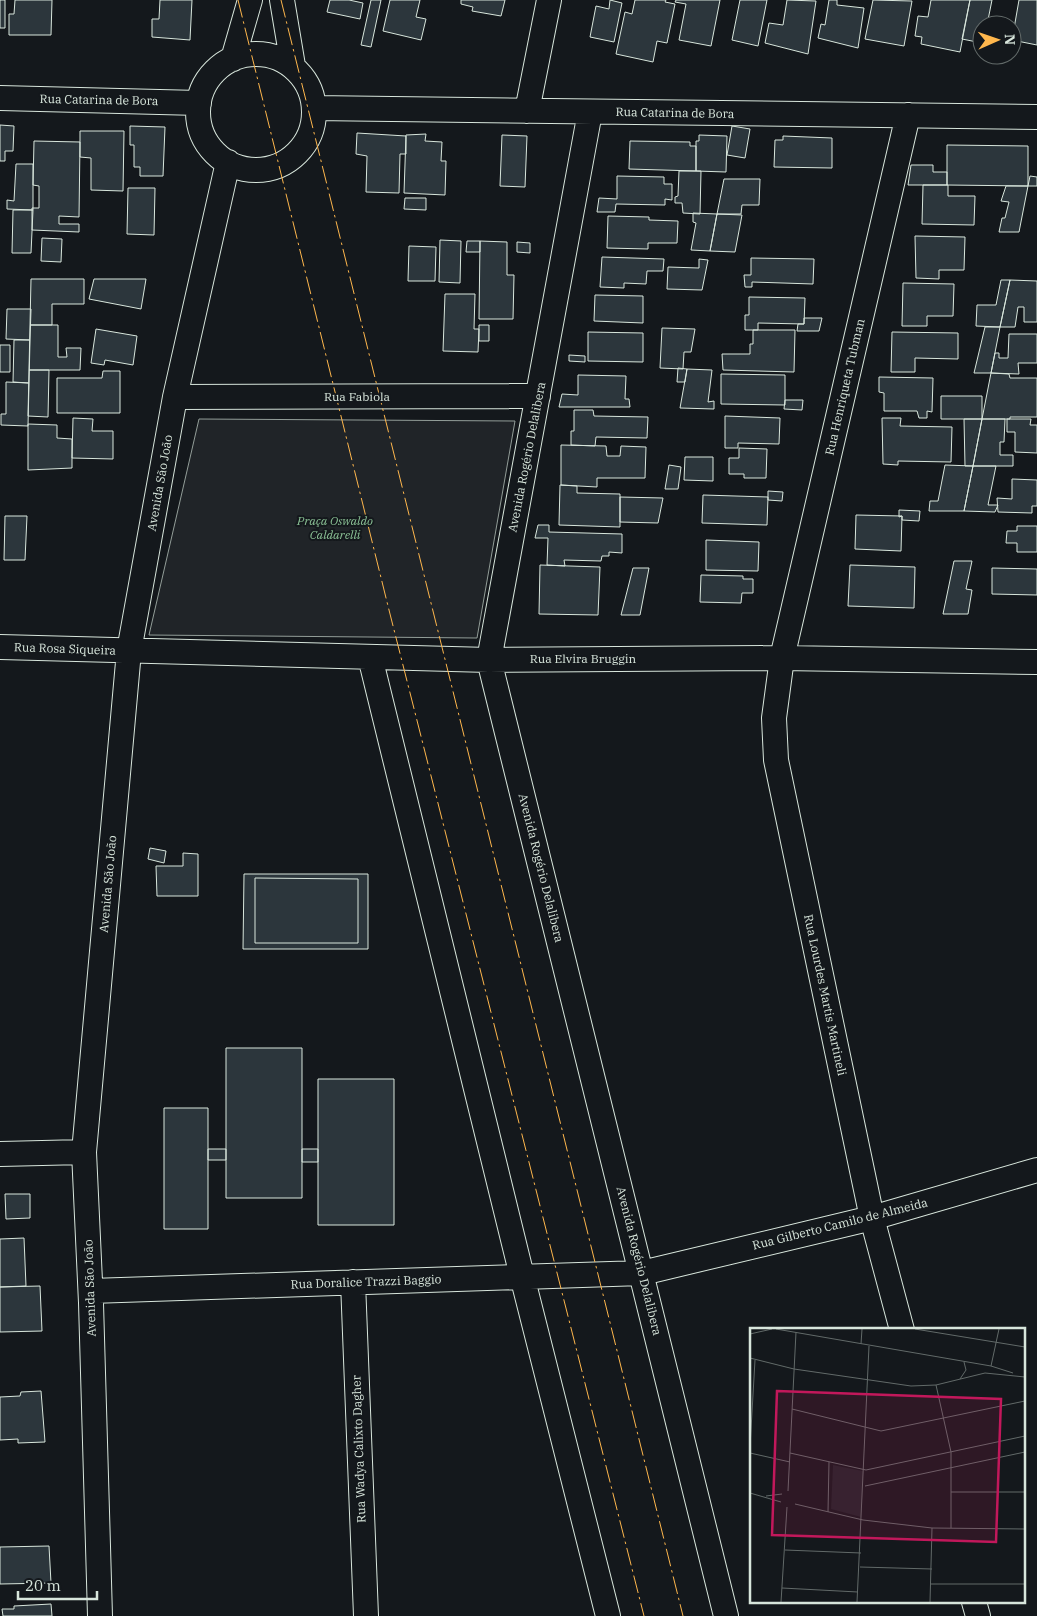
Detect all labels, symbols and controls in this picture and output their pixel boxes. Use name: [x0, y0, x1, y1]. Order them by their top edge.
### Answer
north arrow: [972, 15, 1022, 65]
text: N: [1001, 34, 1019, 45]
street label: Rua Catarina de Bora: [39, 91, 159, 108]
street label: Rua Catarina de Bora: [615, 104, 735, 121]
street label: Rua Henriqueta Tubman: [821, 317, 868, 457]
street label: Avenida Rogério Delalibera: [505, 380, 549, 533]
street label: Rua Fabiola: [324, 389, 391, 404]
street label: Avenida São João: [144, 433, 175, 532]
park label: Praça Oswaldo Caldarelli: [296, 513, 373, 542]
street label: Rua Rosa Siqueira: [14, 639, 117, 658]
street label: Rua Elvira Bruggin: [530, 651, 637, 666]
street label: Avenida Rogério Delalibera: [516, 792, 567, 944]
street label: Avenida São João: [96, 835, 119, 933]
street label: Rua Lourdes Martis Martineli: [801, 913, 850, 1077]
street label: Avenida Rogério Delalibera: [614, 1185, 665, 1337]
street label: Rua Gilberto Camilo de Almeida: [751, 1194, 929, 1253]
street label: Avenida São João: [80, 1239, 99, 1337]
street label: Rua Doralice Trazzi Baggio: [290, 1271, 442, 1292]
inset map: [750, 1328, 1024, 1604]
street label: Rua Wadya Calixto Dagher: [348, 1374, 369, 1523]
scale bar: [18, 1568, 96, 1600]
text: 20 m: [25, 1576, 61, 1595]

